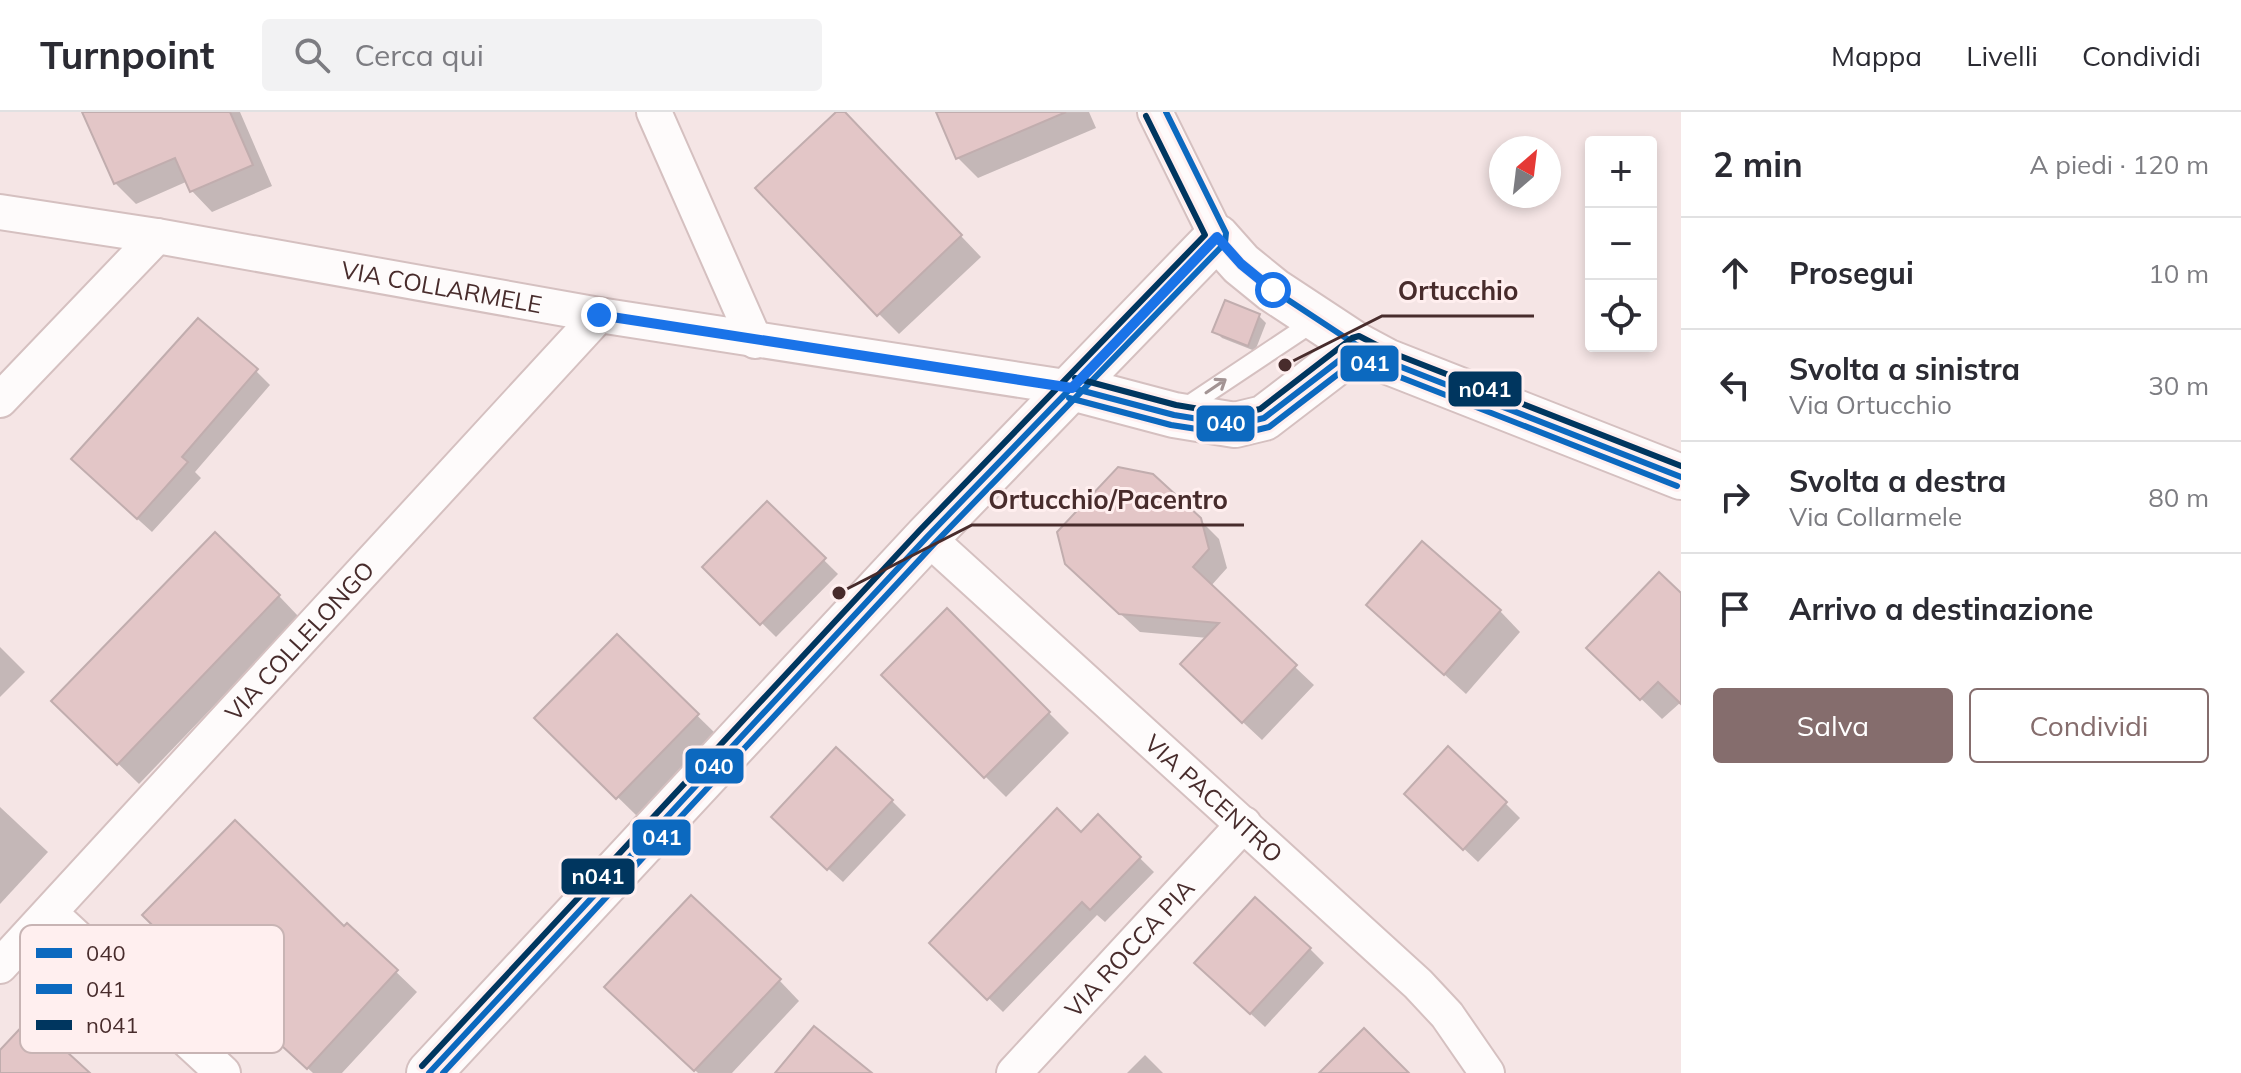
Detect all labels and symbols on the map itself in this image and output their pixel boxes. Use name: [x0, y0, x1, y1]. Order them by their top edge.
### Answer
north arrow: [1489, 136, 1561, 208]
street label: VIA COLLARMELE: [339, 254, 544, 320]
callout: Ortucchio: [1382, 266, 1534, 316]
route start: [1255, 272, 1291, 308]
text: Ortucchio: [1398, 274, 1518, 307]
route end: [581, 297, 617, 333]
line badge: 041: [1339, 344, 1400, 383]
text: 041: [1350, 349, 1390, 377]
line badge: n041: [1447, 370, 1523, 408]
text: n041: [1459, 375, 1511, 403]
one-way arrow: [1204, 378, 1226, 395]
line badge: 040: [1195, 404, 1256, 443]
text: 040: [1206, 409, 1246, 437]
callout: Ortucchio/Pacentro: [972, 475, 1244, 525]
text: Ortucchio/Pacentro: [988, 483, 1228, 516]
street label: VIA COLLELONGO: [218, 555, 380, 727]
street label: VIA PACENTRO: [1139, 728, 1289, 869]
line badge: 040: [684, 747, 745, 785]
text: 040: [694, 752, 734, 780]
line badge: 041: [631, 818, 692, 857]
text: 041: [642, 823, 682, 851]
line badge: n041: [560, 857, 636, 896]
text: n041: [572, 862, 624, 890]
street label: VIA ROCCA PIA: [1058, 873, 1201, 1023]
legend: [20, 925, 284, 1053]
text: 040: [86, 939, 126, 967]
text: 041: [86, 975, 126, 1003]
text: n041: [86, 1011, 139, 1039]

